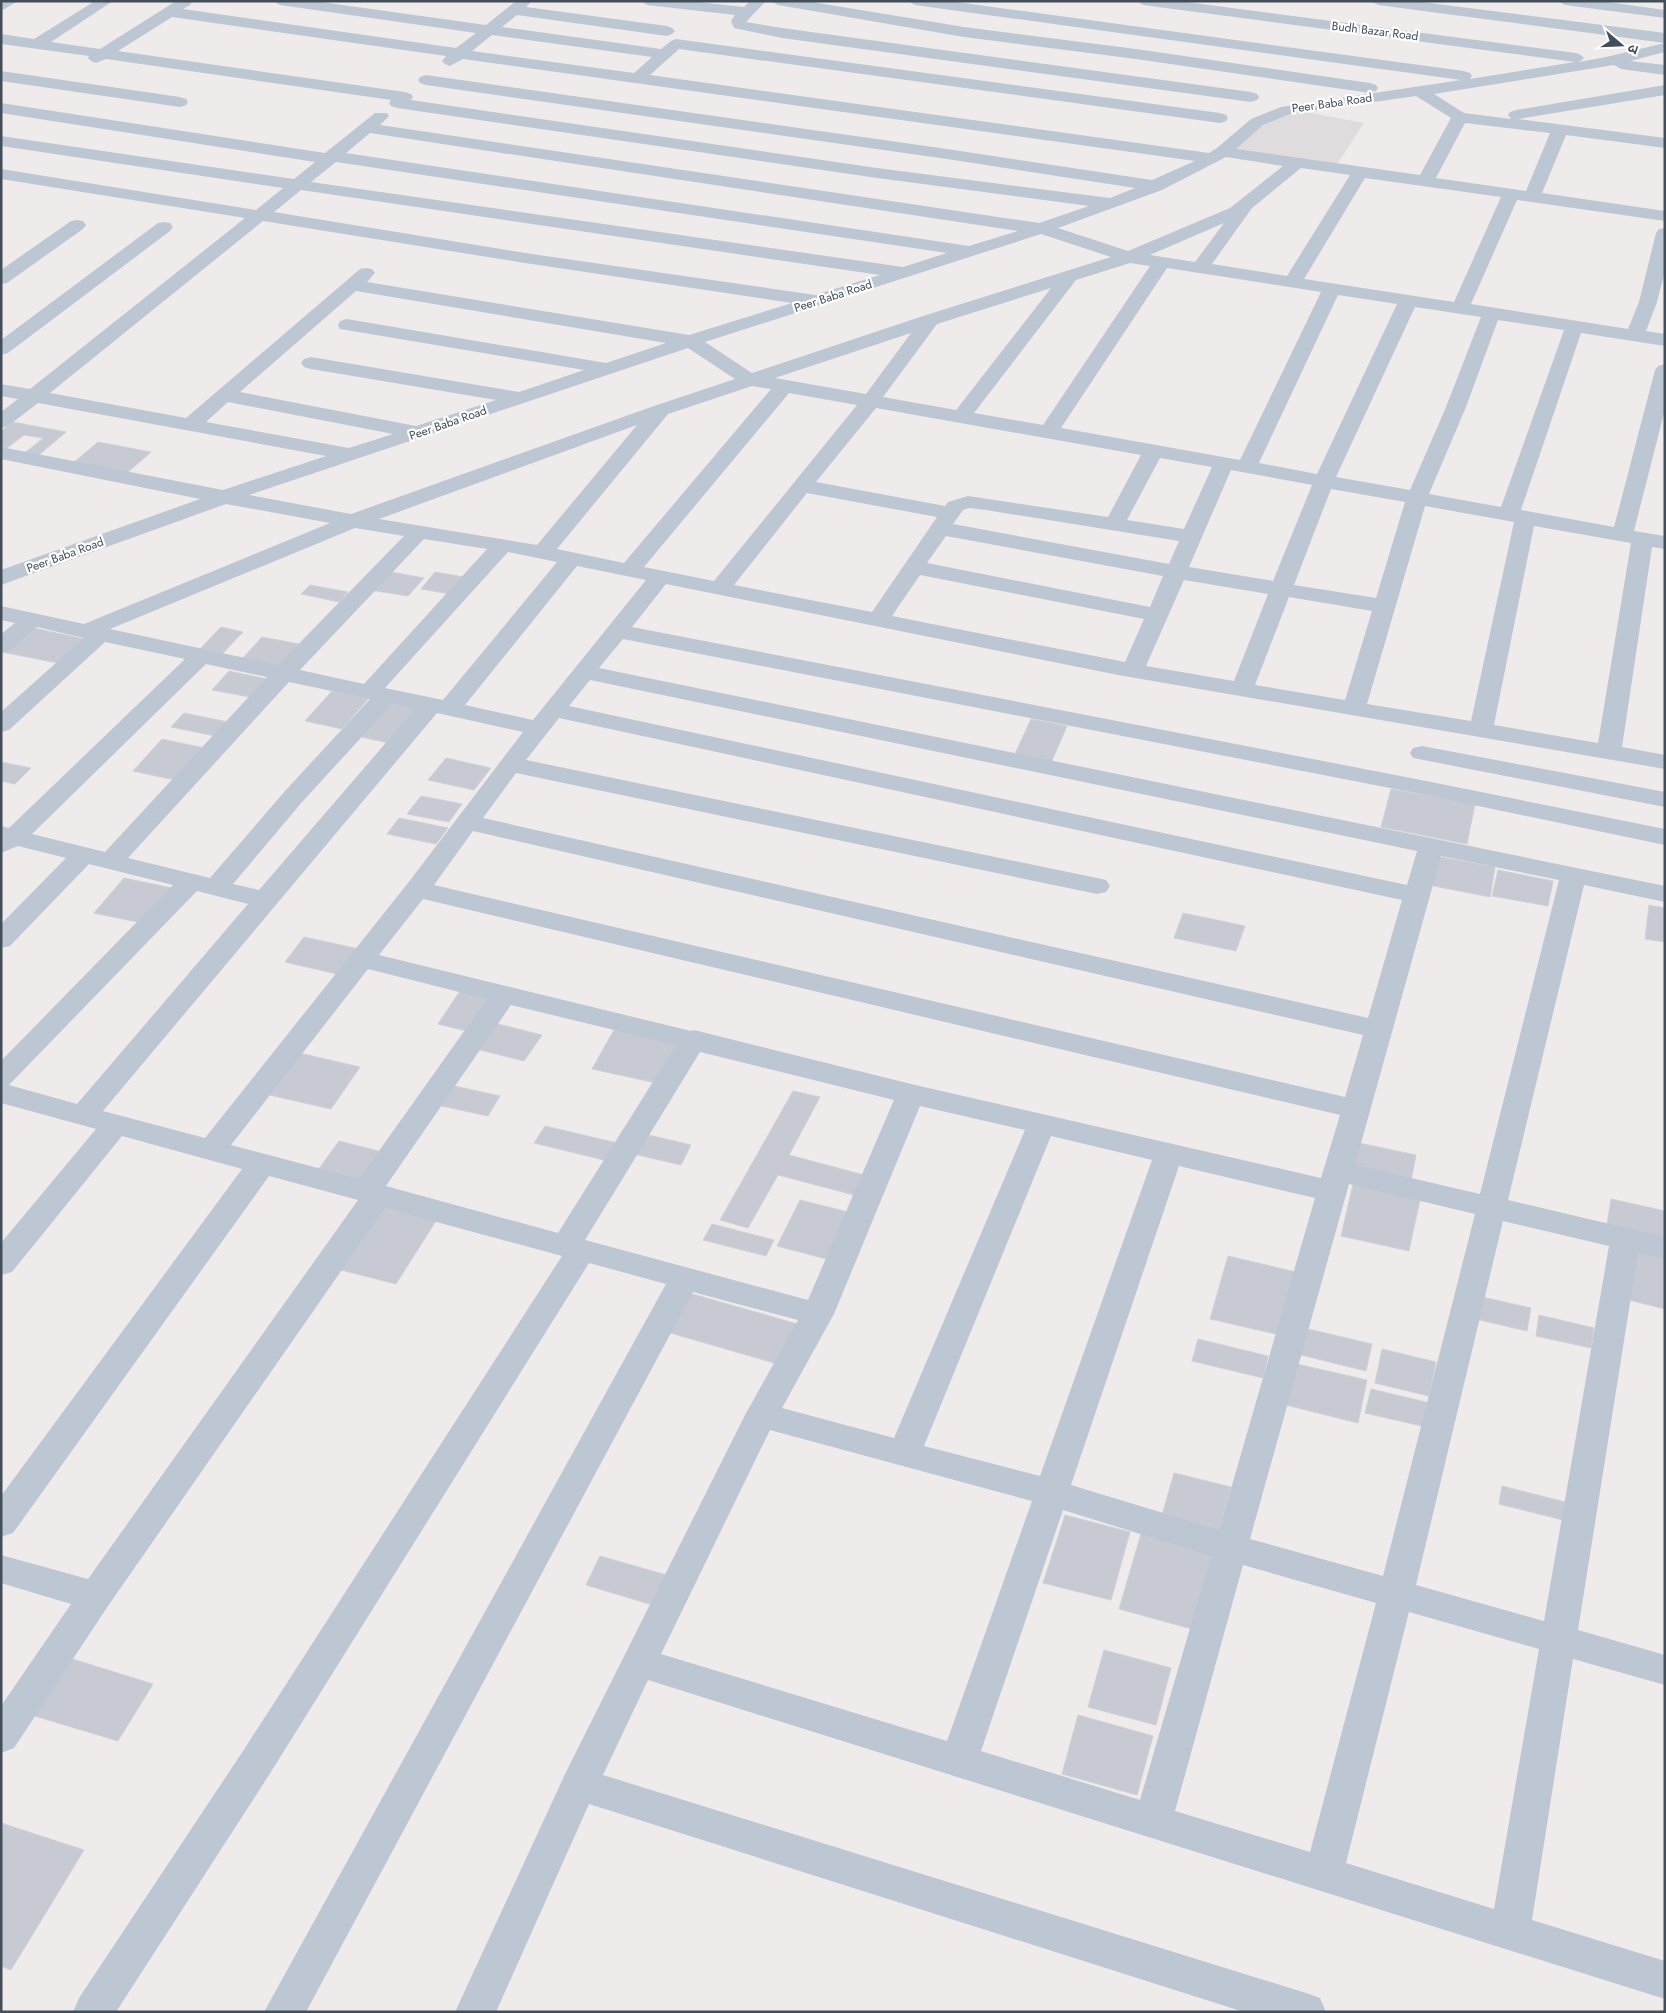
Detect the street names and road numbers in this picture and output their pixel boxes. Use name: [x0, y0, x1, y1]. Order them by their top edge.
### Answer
street label: Budh Bazar Road: [1331, 17, 1419, 45]
street label: Peer Baba Road: [1291, 88, 1373, 118]
street label: Peer Baba Road: [792, 275, 874, 317]
street label: Peer Baba Road: [407, 401, 489, 445]
street label: Peer Baba Road: [24, 533, 106, 577]

